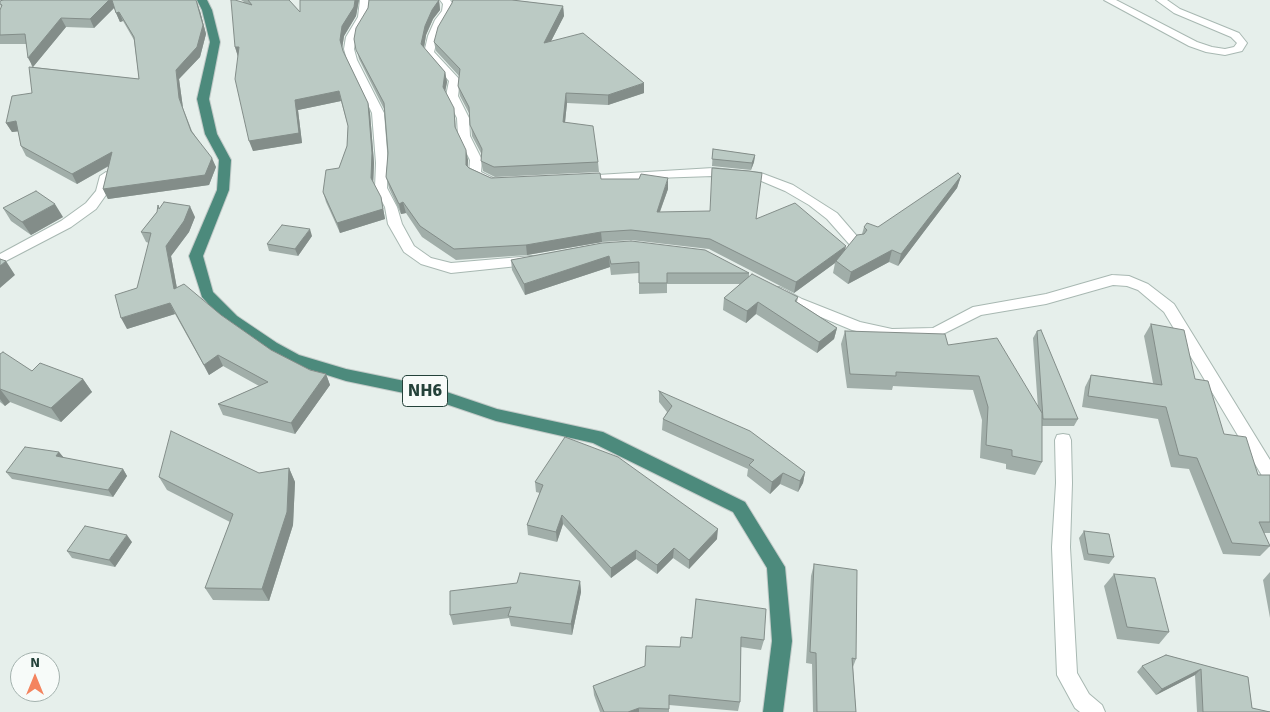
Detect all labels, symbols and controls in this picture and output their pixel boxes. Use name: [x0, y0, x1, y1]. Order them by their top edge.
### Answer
road number: NH6: [402, 376, 448, 406]
north arrow: [10, 652, 60, 702]
text: N: [30, 654, 40, 671]

